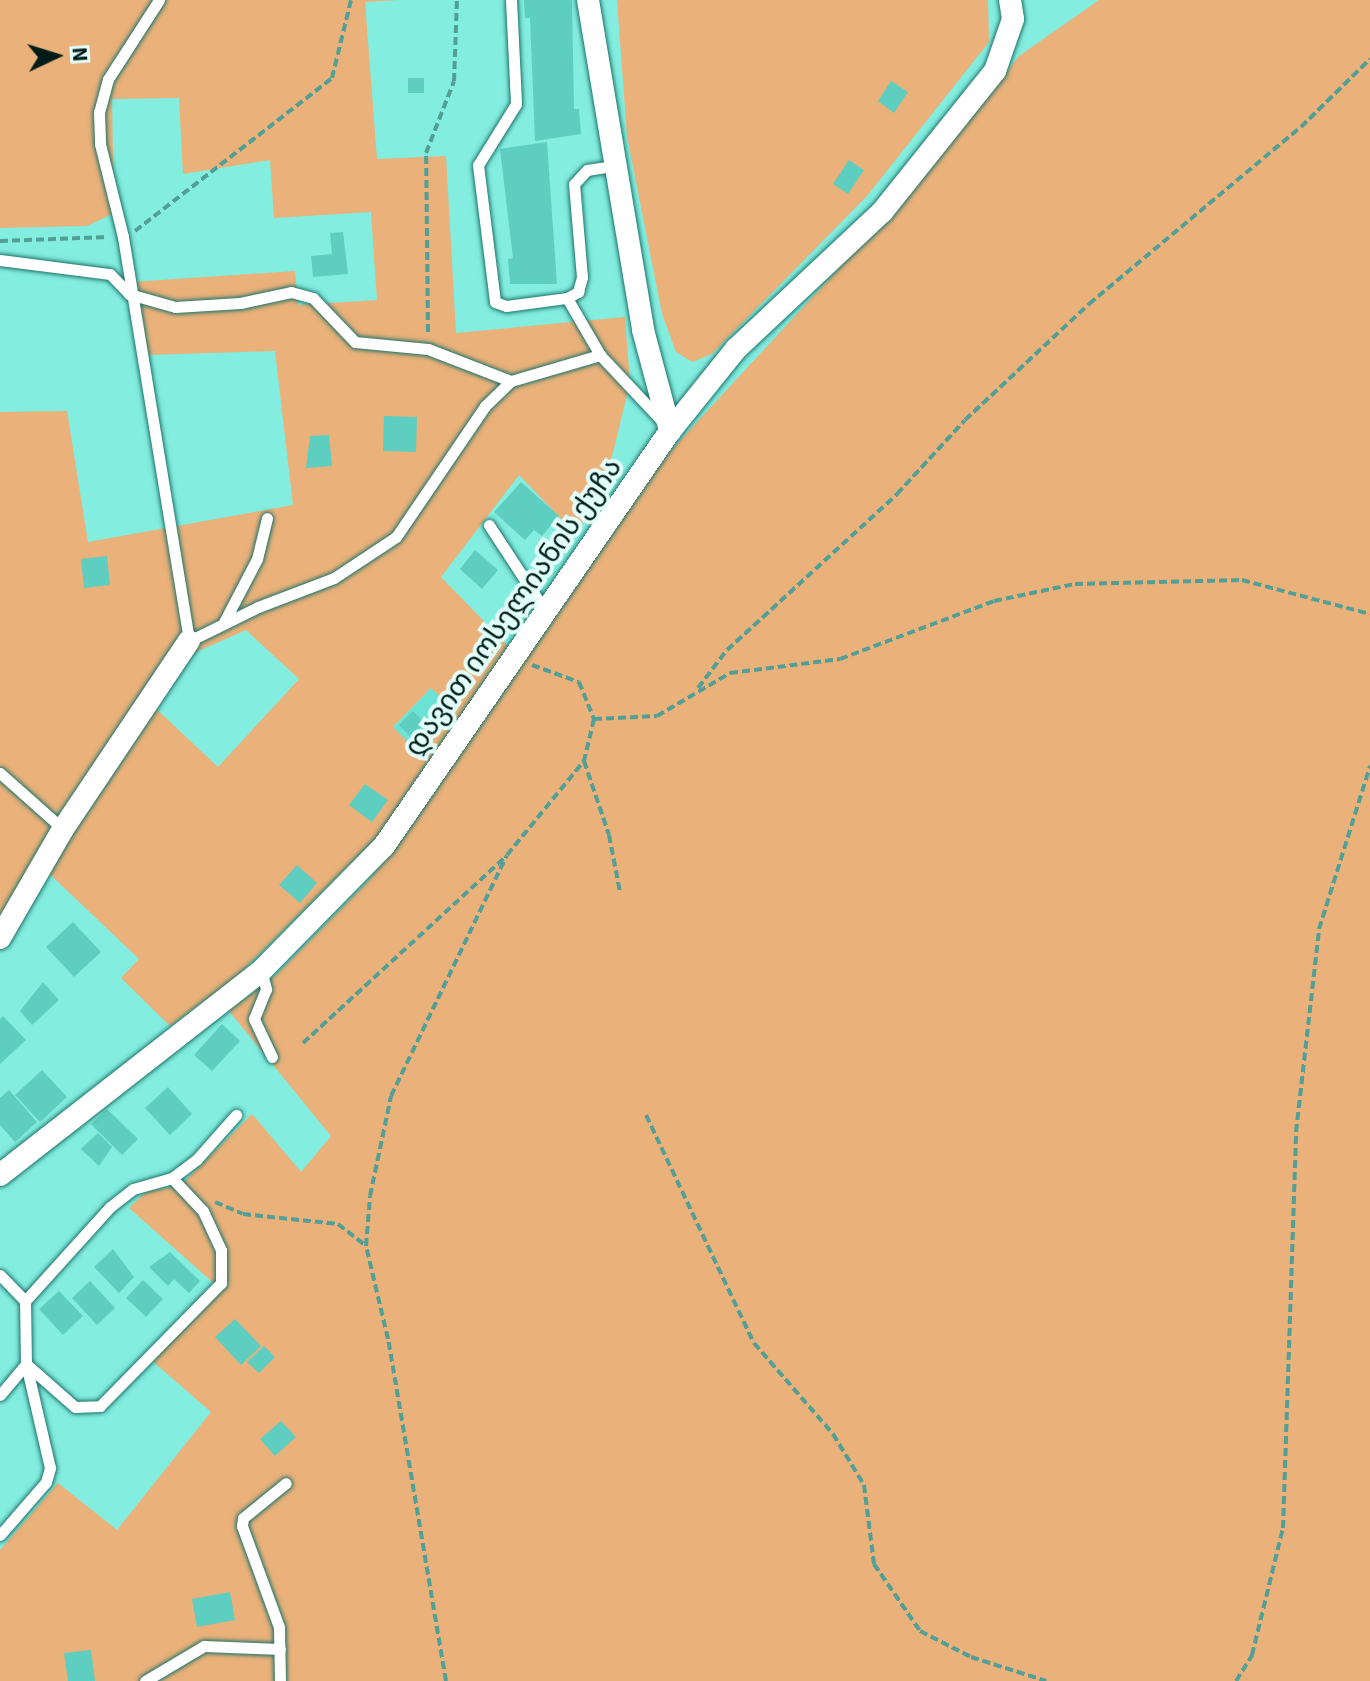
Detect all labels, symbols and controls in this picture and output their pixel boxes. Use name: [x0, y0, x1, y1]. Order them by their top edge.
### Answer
north arrow: [16, 16, 96, 96]
text: N: [63, 46, 96, 63]
street label: დავით იოსელიანის ქუჩა: [397, 452, 629, 762]

